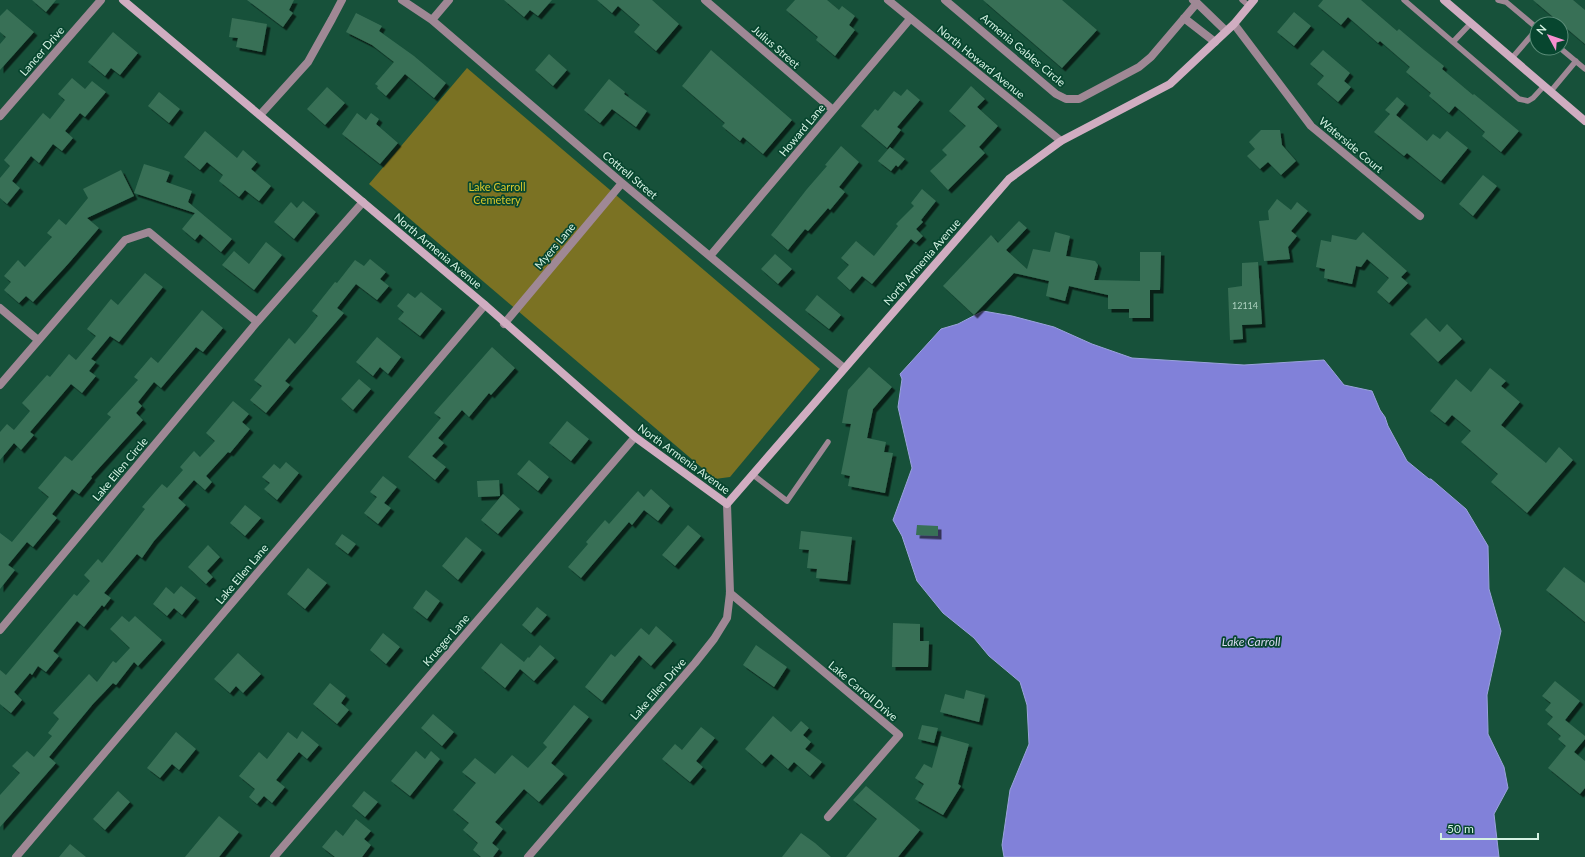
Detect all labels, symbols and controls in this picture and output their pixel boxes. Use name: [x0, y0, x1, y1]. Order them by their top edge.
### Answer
street label: Armenia Gables Circle: [978, 10, 1068, 89]
north arrow: [1529, 16, 1569, 56]
street label: North Howard Avenue: [935, 22, 1028, 101]
text: N: [1533, 22, 1549, 37]
street label: Lancer Drive: [17, 23, 67, 78]
street label: Julius Street: [750, 23, 803, 71]
street label: Howard Lane: [776, 101, 827, 158]
street label: Waterside Court: [1317, 114, 1386, 175]
street label: Cottrell Street: [600, 148, 660, 201]
park label: Lake Carroll Cemetery: [468, 180, 526, 206]
street label: North Armenia Avenue: [392, 210, 485, 291]
street label: North Armenia Avenue: [881, 216, 963, 308]
street label: Myers Lane: [532, 220, 578, 271]
house number: 12114: [1232, 300, 1258, 311]
street label: North Armenia Avenue: [636, 421, 733, 496]
street label: Lake Ellen Circle: [89, 434, 150, 503]
street label: Lake Ellen Lane: [213, 541, 271, 606]
street label: Krueger Lane: [420, 611, 472, 668]
water label: Lake Carroll: [1222, 634, 1281, 649]
street label: Lake Ellen Drive: [627, 655, 688, 722]
street label: Lake Carroll Drive: [826, 658, 901, 723]
scale bar: [1441, 815, 1538, 841]
text: 50 m: [1447, 821, 1474, 836]

